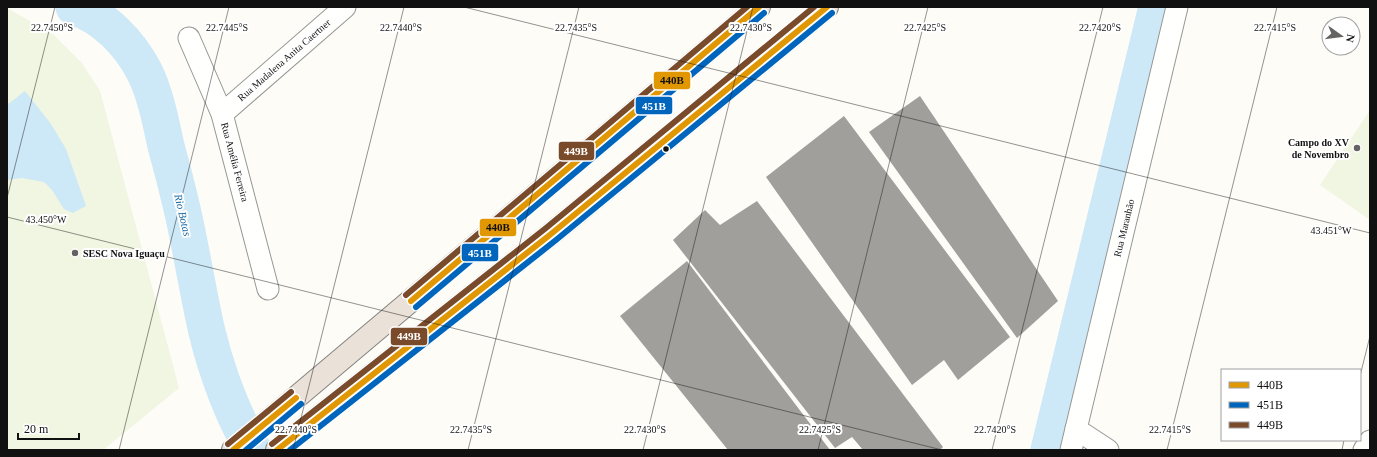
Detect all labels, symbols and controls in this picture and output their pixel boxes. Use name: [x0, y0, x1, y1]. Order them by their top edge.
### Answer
street label: Rua Madalena Anita Caertner: [235, 16, 333, 103]
north arrow: [1321, 16, 1361, 56]
text: 22.7450°S: [31, 22, 73, 33]
text: 22.7445°S: [206, 22, 248, 33]
text: 22.7440°S: [380, 22, 422, 33]
text: 22.7435°S: [555, 22, 597, 33]
text: 22.7430°S: [730, 22, 772, 33]
text: 22.7425°S: [904, 22, 946, 33]
text: 22.7420°S: [1079, 22, 1121, 33]
text: 22.7415°S: [1254, 22, 1296, 33]
text: N: [1344, 33, 1357, 44]
line badge: 440B: [653, 71, 691, 90]
text: 440B: [660, 74, 685, 86]
line badge: 451B: [635, 96, 673, 115]
text: 451B: [642, 100, 667, 112]
street label: Rua Amélia Ferreira: [219, 121, 251, 203]
place label: Campo do XV de Novembro: [1288, 137, 1350, 160]
line badge: 449B: [558, 141, 595, 161]
marker: Campo do XV de Novembro: [1352, 143, 1362, 153]
unlabelled marker: [661, 144, 671, 154]
text: 449B: [564, 145, 589, 157]
water label: Rio Botas: [172, 192, 194, 237]
street label: Rua Maranhão: [1112, 198, 1136, 258]
text: 43.450°W: [26, 214, 67, 225]
line badge: 440B: [479, 218, 517, 237]
text: 440B: [486, 221, 511, 233]
text: 43.451°W: [1311, 225, 1352, 236]
line badge: 451B: [461, 243, 499, 262]
text: 451B: [468, 247, 493, 259]
marker: SESC Nova Iguaçu: [70, 248, 80, 258]
place label: SESC Nova Iguaçu: [83, 248, 165, 259]
line badge: 449B: [390, 327, 428, 346]
text: 449B: [397, 330, 422, 342]
legend: [1221, 369, 1361, 441]
text: 440B: [1257, 378, 1283, 392]
text: 451B: [1257, 398, 1283, 412]
scale bar: [18, 415, 79, 441]
text: 449B: [1257, 418, 1283, 432]
text: 20 m: [24, 422, 49, 436]
text: 22.7440°S: [275, 424, 317, 435]
text: 22.7435°S: [450, 424, 492, 435]
text: 22.7430°S: [624, 424, 666, 435]
text: 22.7425°S: [799, 424, 841, 435]
text: 22.7420°S: [974, 424, 1016, 435]
text: 22.7415°S: [1149, 424, 1191, 435]

